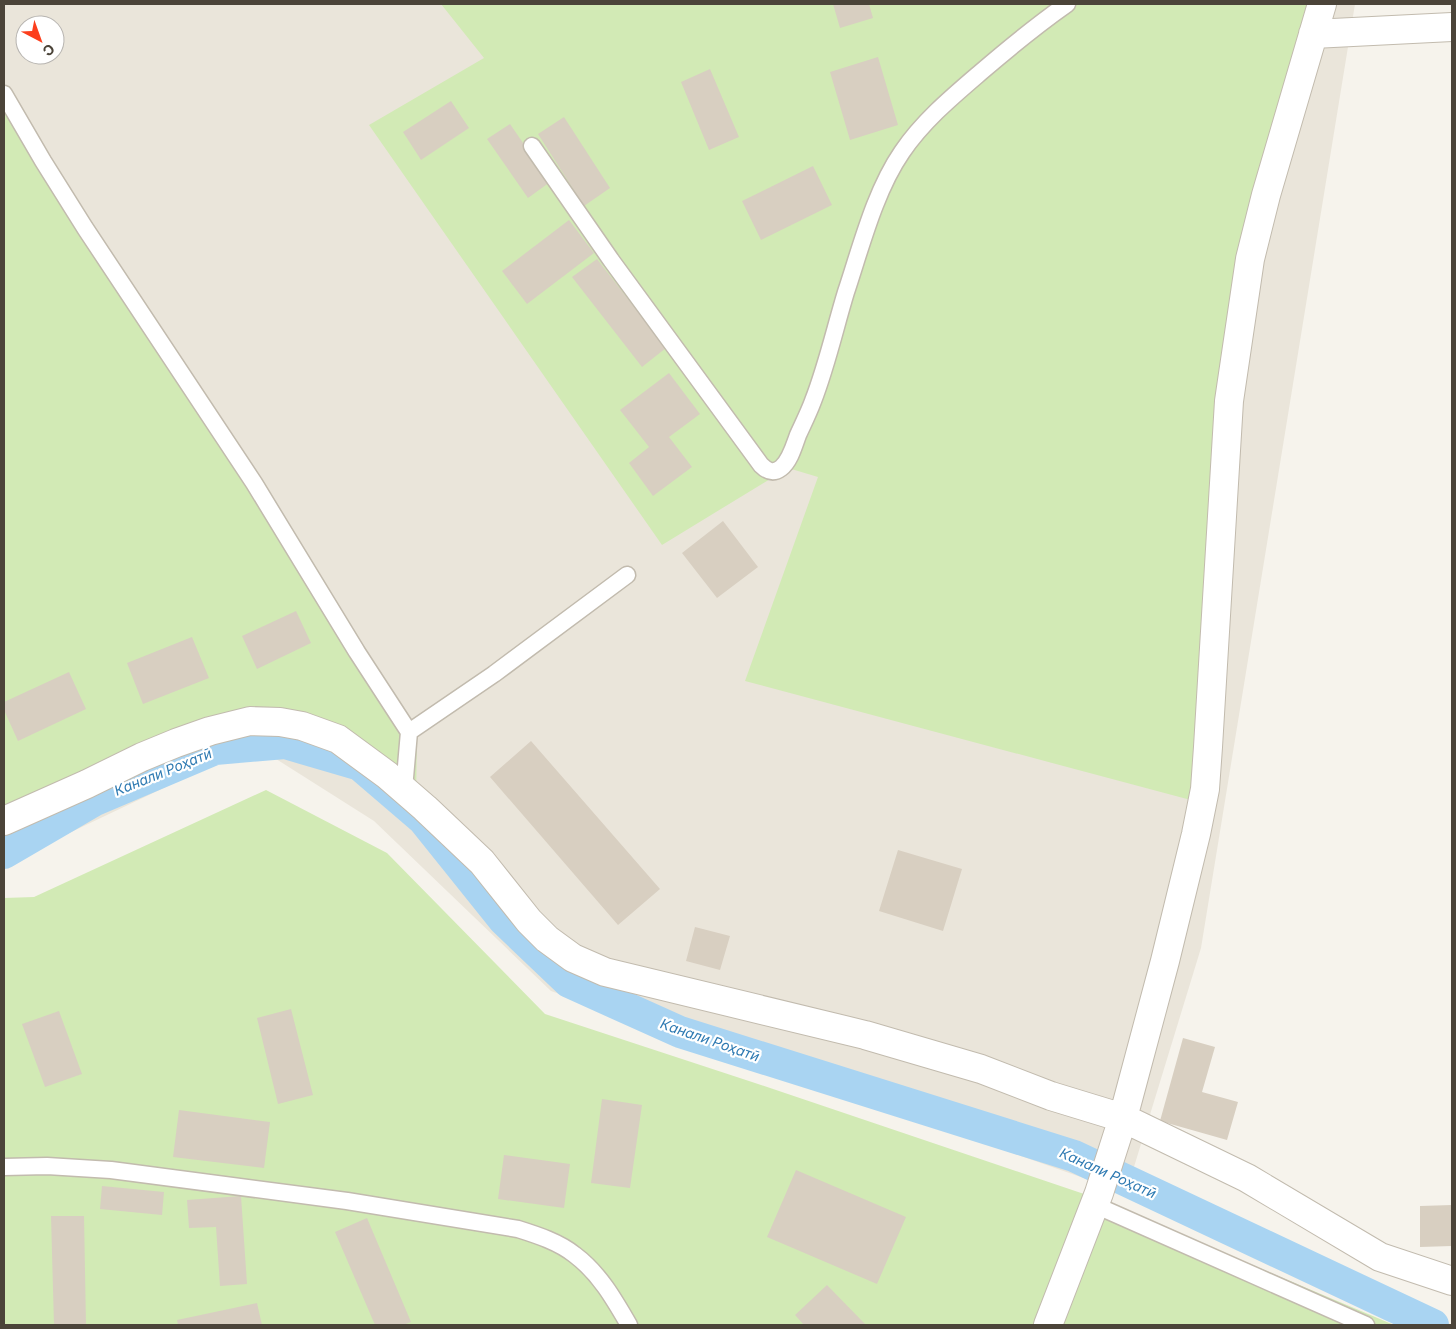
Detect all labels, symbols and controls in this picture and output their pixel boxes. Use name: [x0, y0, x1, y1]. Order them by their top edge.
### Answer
north arrow: [15, 15, 65, 65]
text: С: [39, 40, 58, 60]
water label: Канали Роҳатӣ: [112, 744, 214, 799]
water label: Канали Роҳатӣ: [658, 1015, 762, 1064]
water label: Канали Роҳатӣ: [1057, 1144, 1159, 1201]

